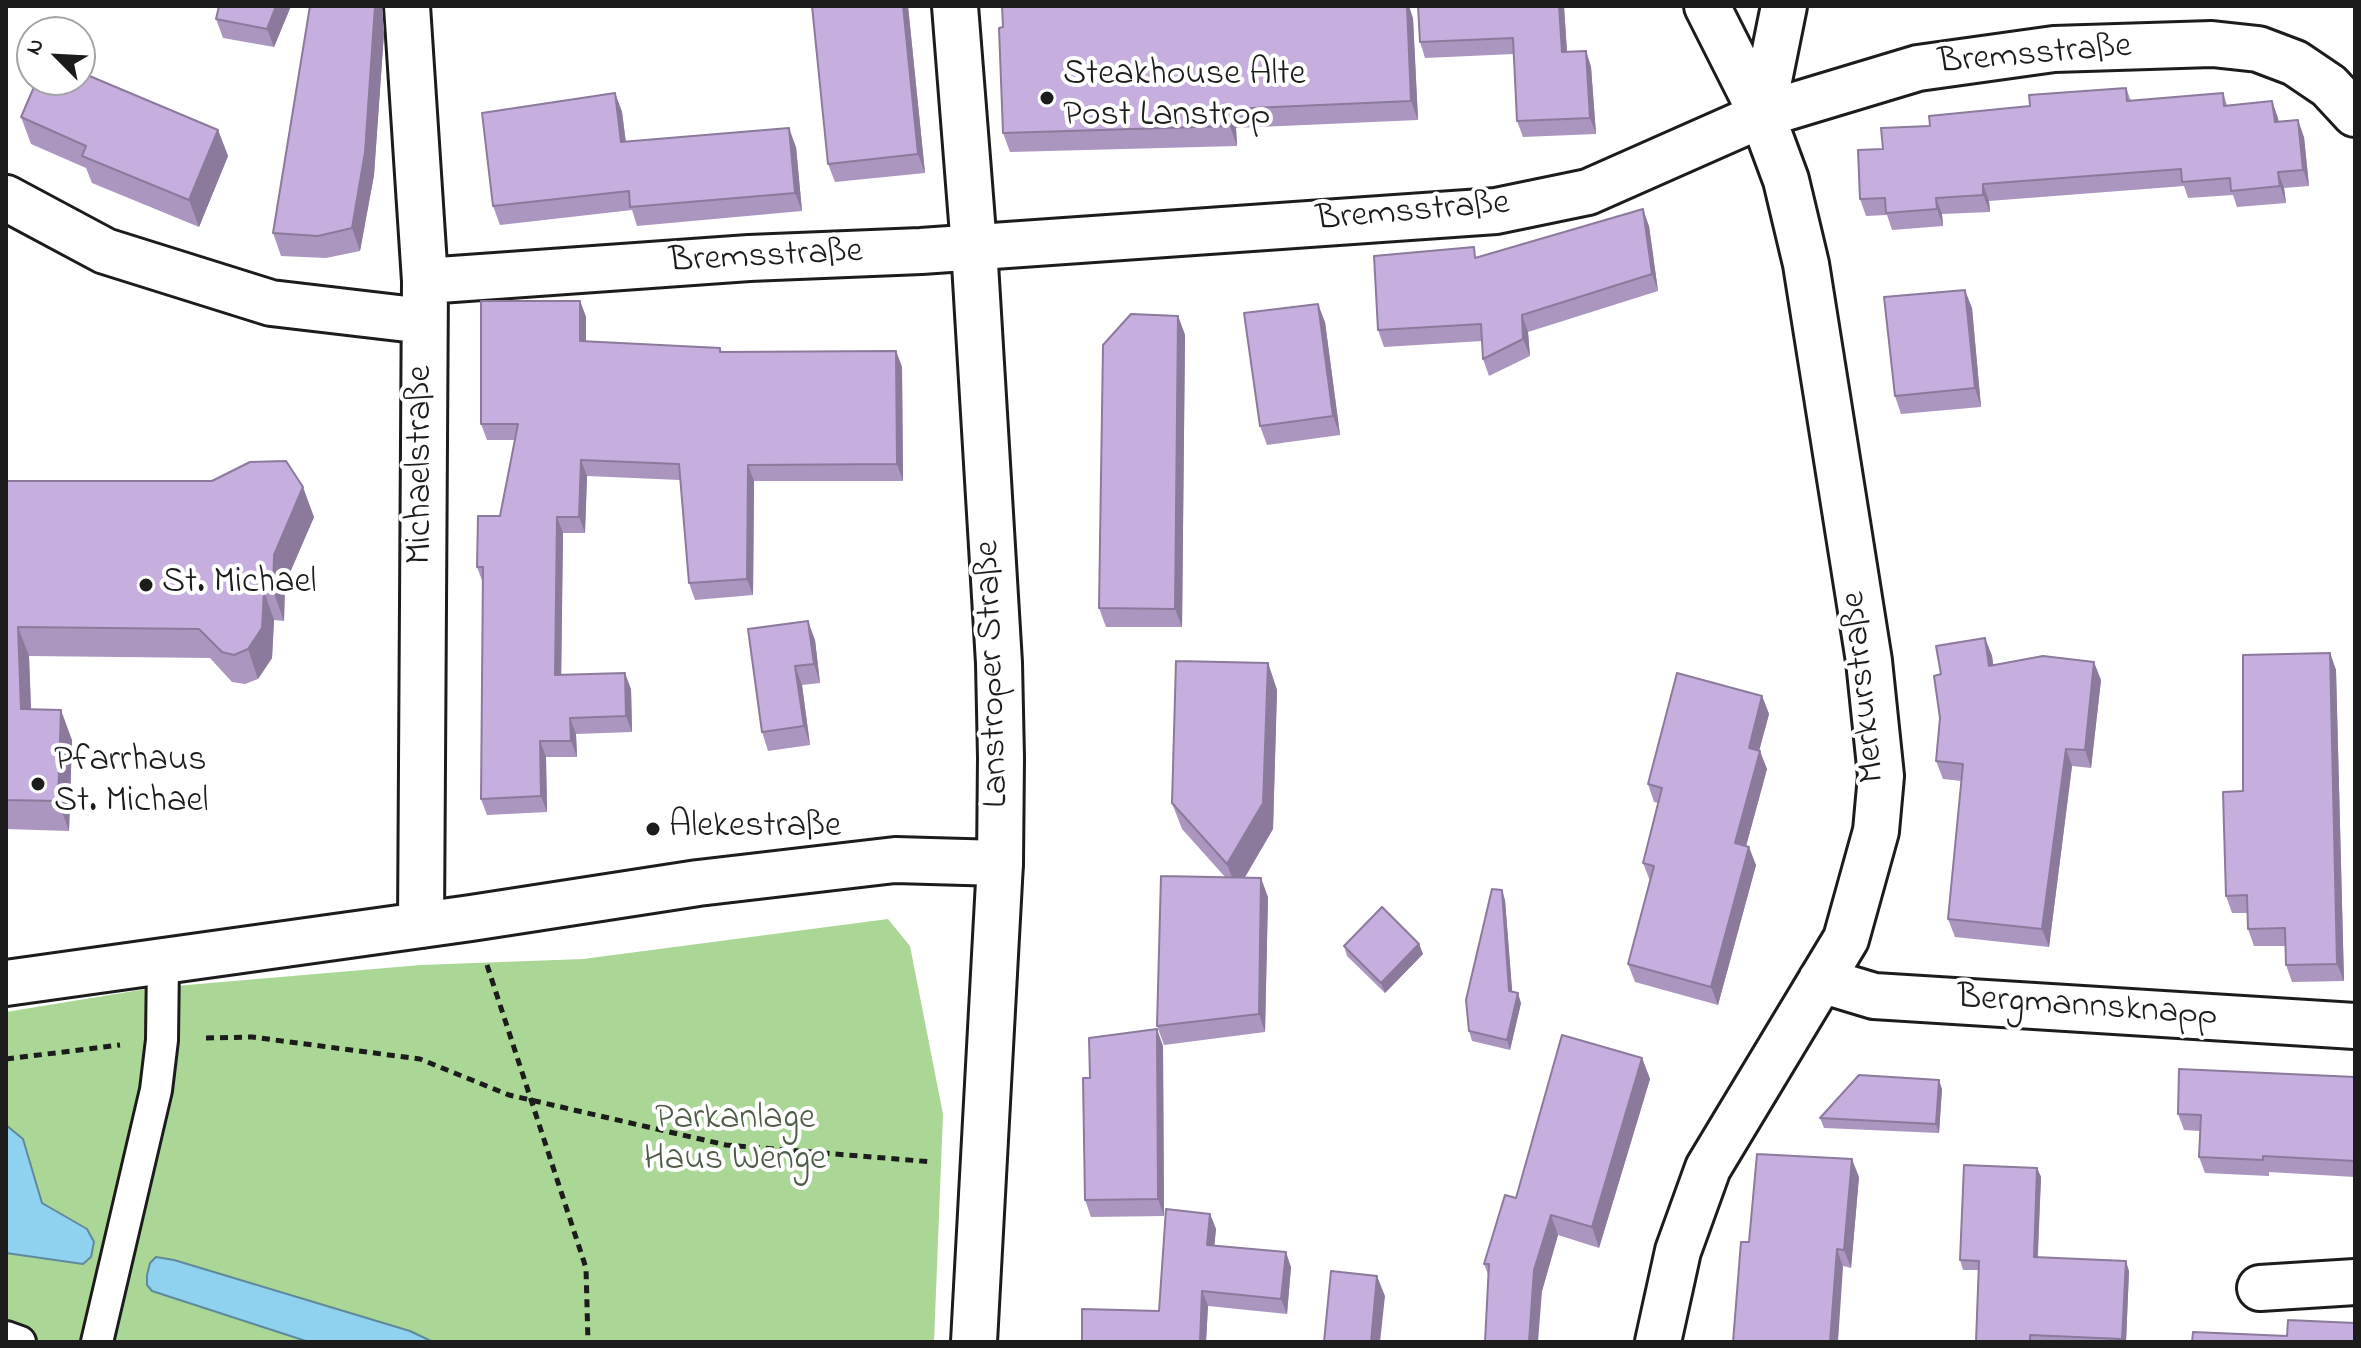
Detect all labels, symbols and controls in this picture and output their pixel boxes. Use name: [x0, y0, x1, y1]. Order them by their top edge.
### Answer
north arrow: [16, 16, 96, 96]
street label: Bremsstraße: [1937, 27, 2133, 87]
text: N: [18, 34, 54, 60]
place label: Steakhouse Alte Post Lanstrop: [1063, 55, 1306, 140]
marker: Steakhouse Alte Post Lanstrop: [1038, 89, 1056, 107]
street label: Bremsstraße: [1315, 184, 1511, 244]
street label: Bremsstraße: [668, 232, 864, 286]
street label: Michaelstraße: [401, 365, 445, 565]
street label: Lanstroper Straße: [969, 540, 1021, 808]
place label: St. Michael: [162, 563, 317, 607]
marker: St. Michael: [137, 576, 155, 594]
street label: Merkurstraße: [1834, 589, 1898, 785]
place label: Pfarrhaus St. Michael: [54, 741, 209, 826]
marker: Pfarrhaus St. Michael: [29, 775, 47, 793]
place label: Alekestraße: [669, 807, 841, 851]
marker: Alekestraße: [644, 820, 662, 838]
street label: Bergmannsknapp: [1955, 978, 2219, 1040]
park label: Parkanlage Haus Wenge: [644, 1099, 826, 1184]

